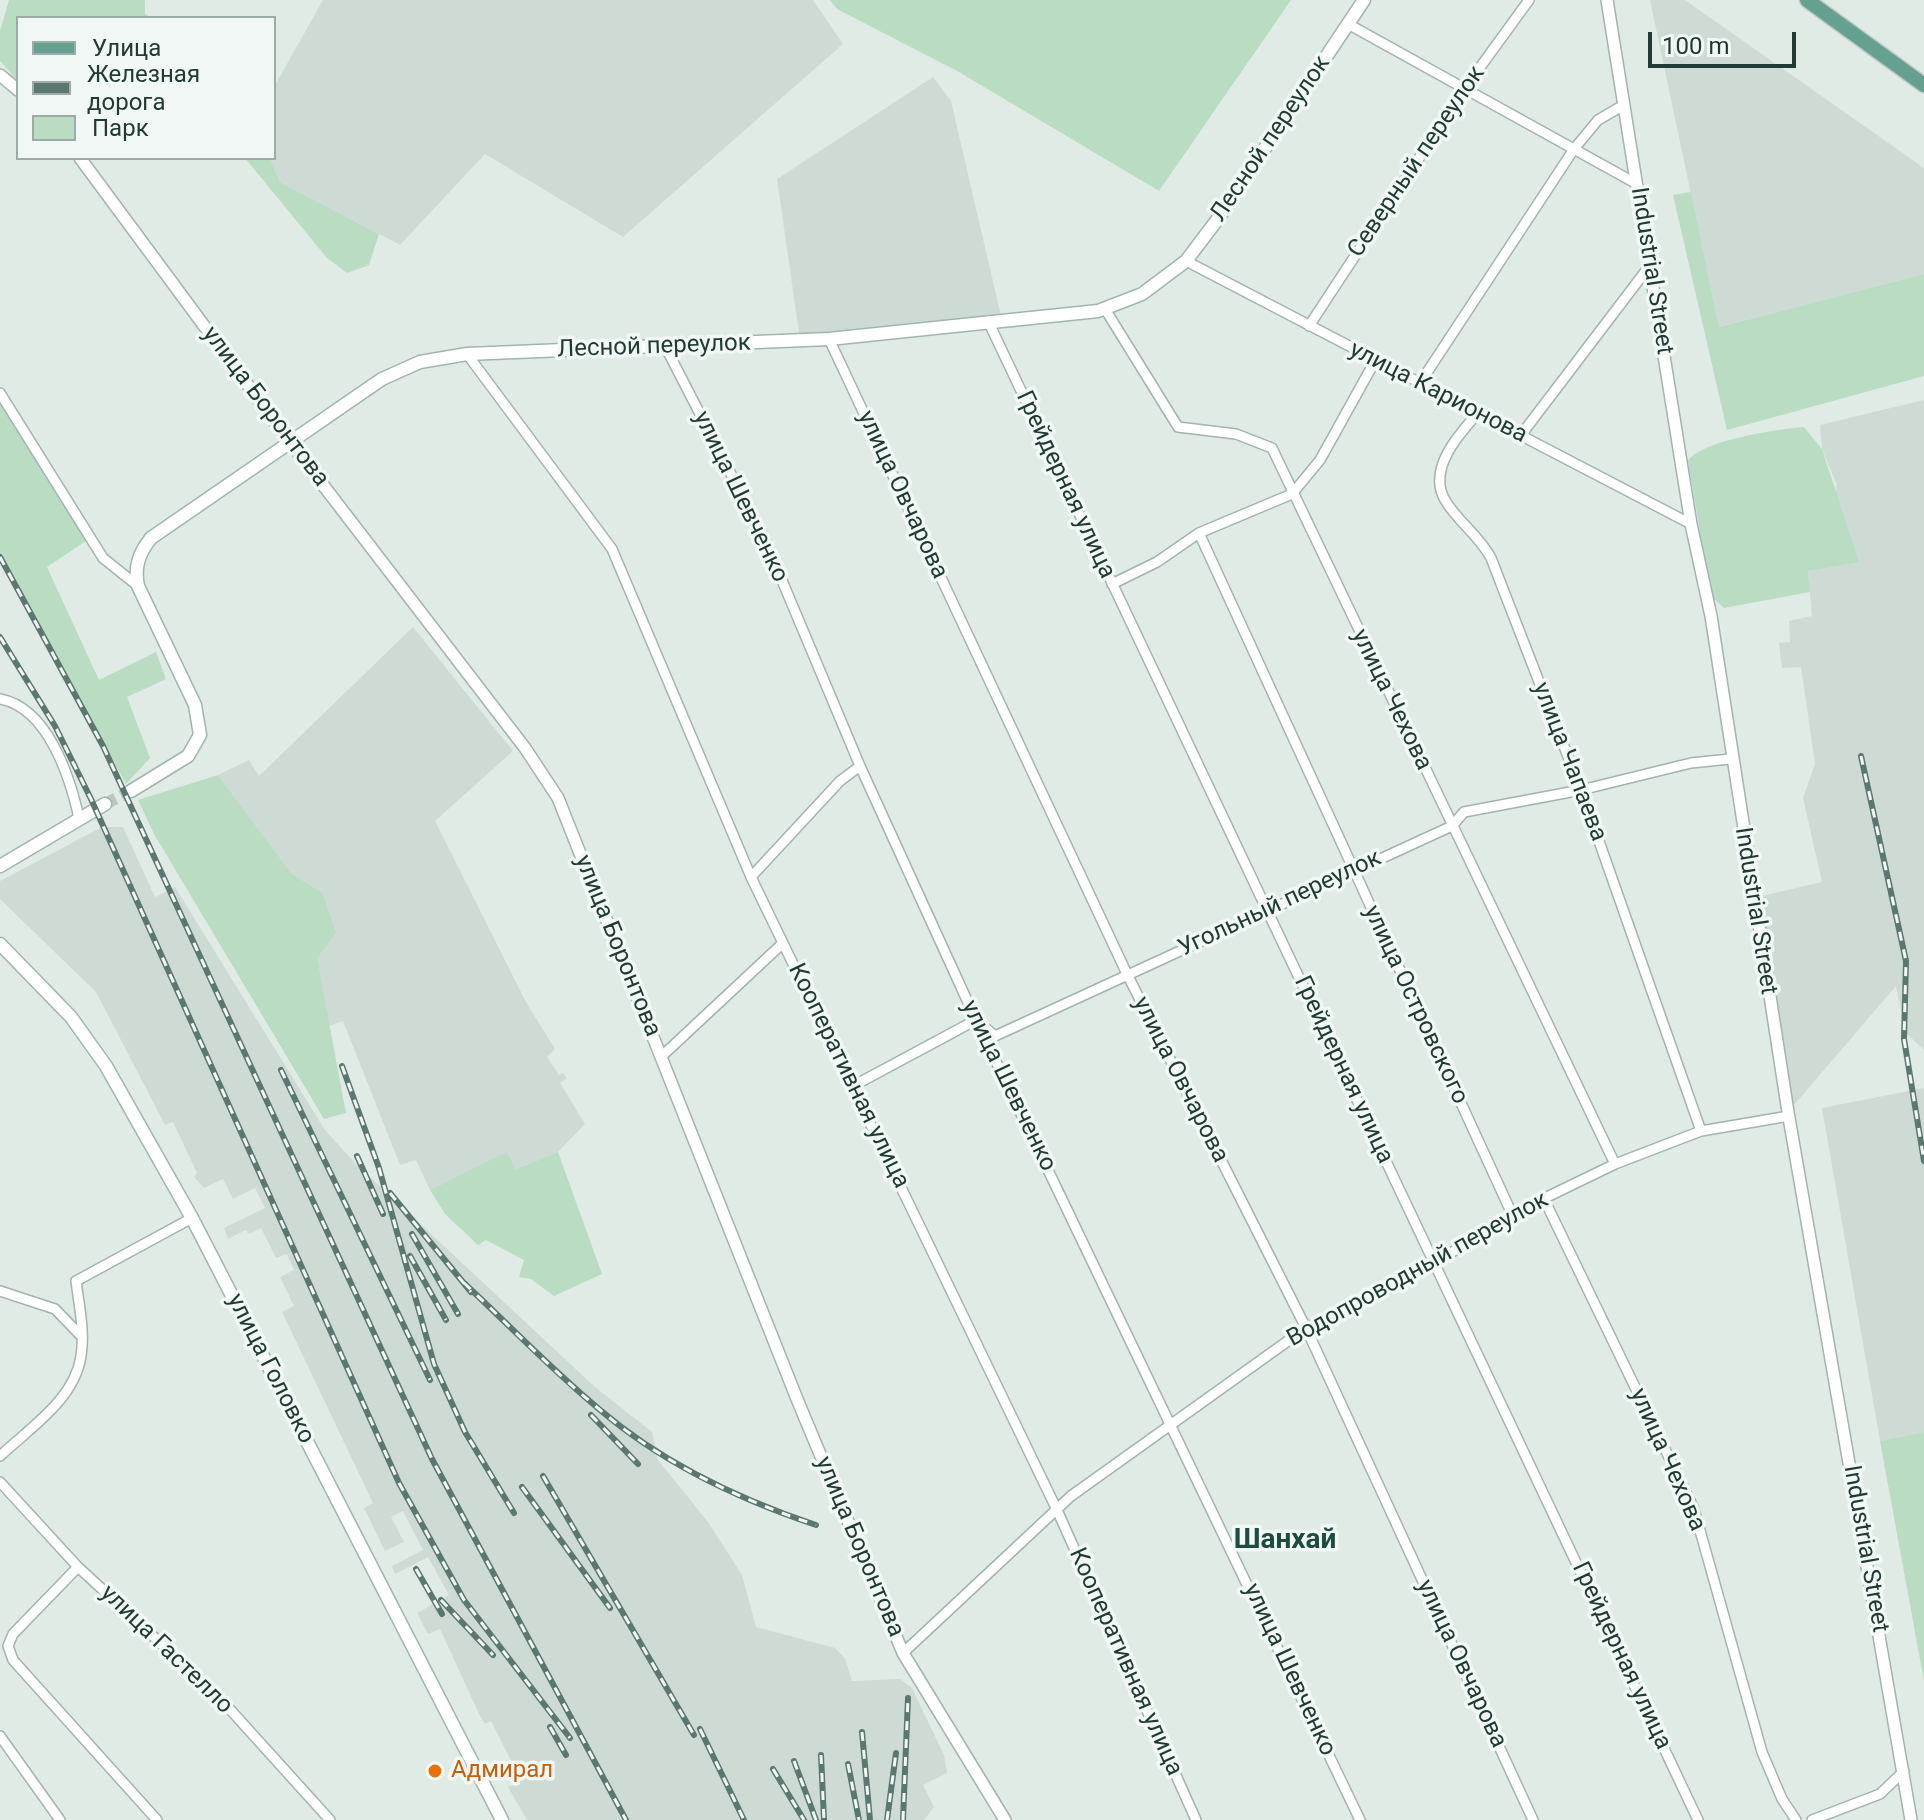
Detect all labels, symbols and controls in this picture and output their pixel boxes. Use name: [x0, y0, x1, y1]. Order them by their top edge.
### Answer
legend: [16, 16, 276, 160]
scale bar: [1652, 16, 1800, 66]
text: 100 m: [1662, 32, 1729, 60]
text: Улица: [92, 34, 161, 62]
street label: Лесной переулок: [1205, 51, 1337, 227]
text: Железная дорога: [87, 60, 200, 116]
street label: Северный переулок: [1342, 61, 1492, 263]
text: Парк: [92, 114, 149, 142]
street label: Industrial Street: [1624, 185, 1678, 357]
street label: улица Боронтова: [195, 321, 335, 493]
street label: Лесной переулок: [557, 329, 751, 365]
street label: улица Карионова: [1344, 336, 1532, 450]
street label: Грейдерная улица: [1009, 387, 1121, 583]
street label: улица Овчарова: [850, 406, 954, 584]
street label: улица Шевченко: [686, 407, 794, 587]
street label: улица Чехова: [1344, 625, 1438, 775]
street label: улица Чапаева: [1526, 679, 1612, 845]
street label: Industrial Street: [1728, 825, 1782, 997]
street label: Угольный переулок: [1174, 844, 1386, 964]
street label: улица Боронтова: [567, 851, 667, 1041]
street label: улица Островского: [1356, 901, 1474, 1109]
street label: Кооперативная улица: [781, 959, 915, 1193]
street label: Грейдерная улица: [1287, 972, 1399, 1168]
street label: улица Овчарова: [1126, 992, 1234, 1168]
street label: улица Шевченко: [954, 996, 1062, 1176]
street label: Водопроводный переулок: [1282, 1186, 1554, 1354]
street label: улица Головко: [220, 1289, 320, 1449]
street label: улица Чехова: [1623, 1384, 1711, 1536]
street label: улица Боронтова: [808, 1452, 910, 1642]
street label: Industrial Street: [1836, 1463, 1894, 1635]
district label: Шанхай: [1234, 1524, 1336, 1558]
street label: Кооперативная улица: [1062, 1544, 1188, 1780]
street label: Грейдерная улица: [1565, 1558, 1677, 1754]
street label: улица Овчарова: [1409, 1575, 1513, 1753]
street label: улица Шевченко: [1236, 1579, 1342, 1761]
street label: улица Гастелло: [94, 1580, 238, 1720]
place label: Адмирал: [451, 1757, 553, 1785]
marker: Адмирал: [426, 1762, 444, 1780]

